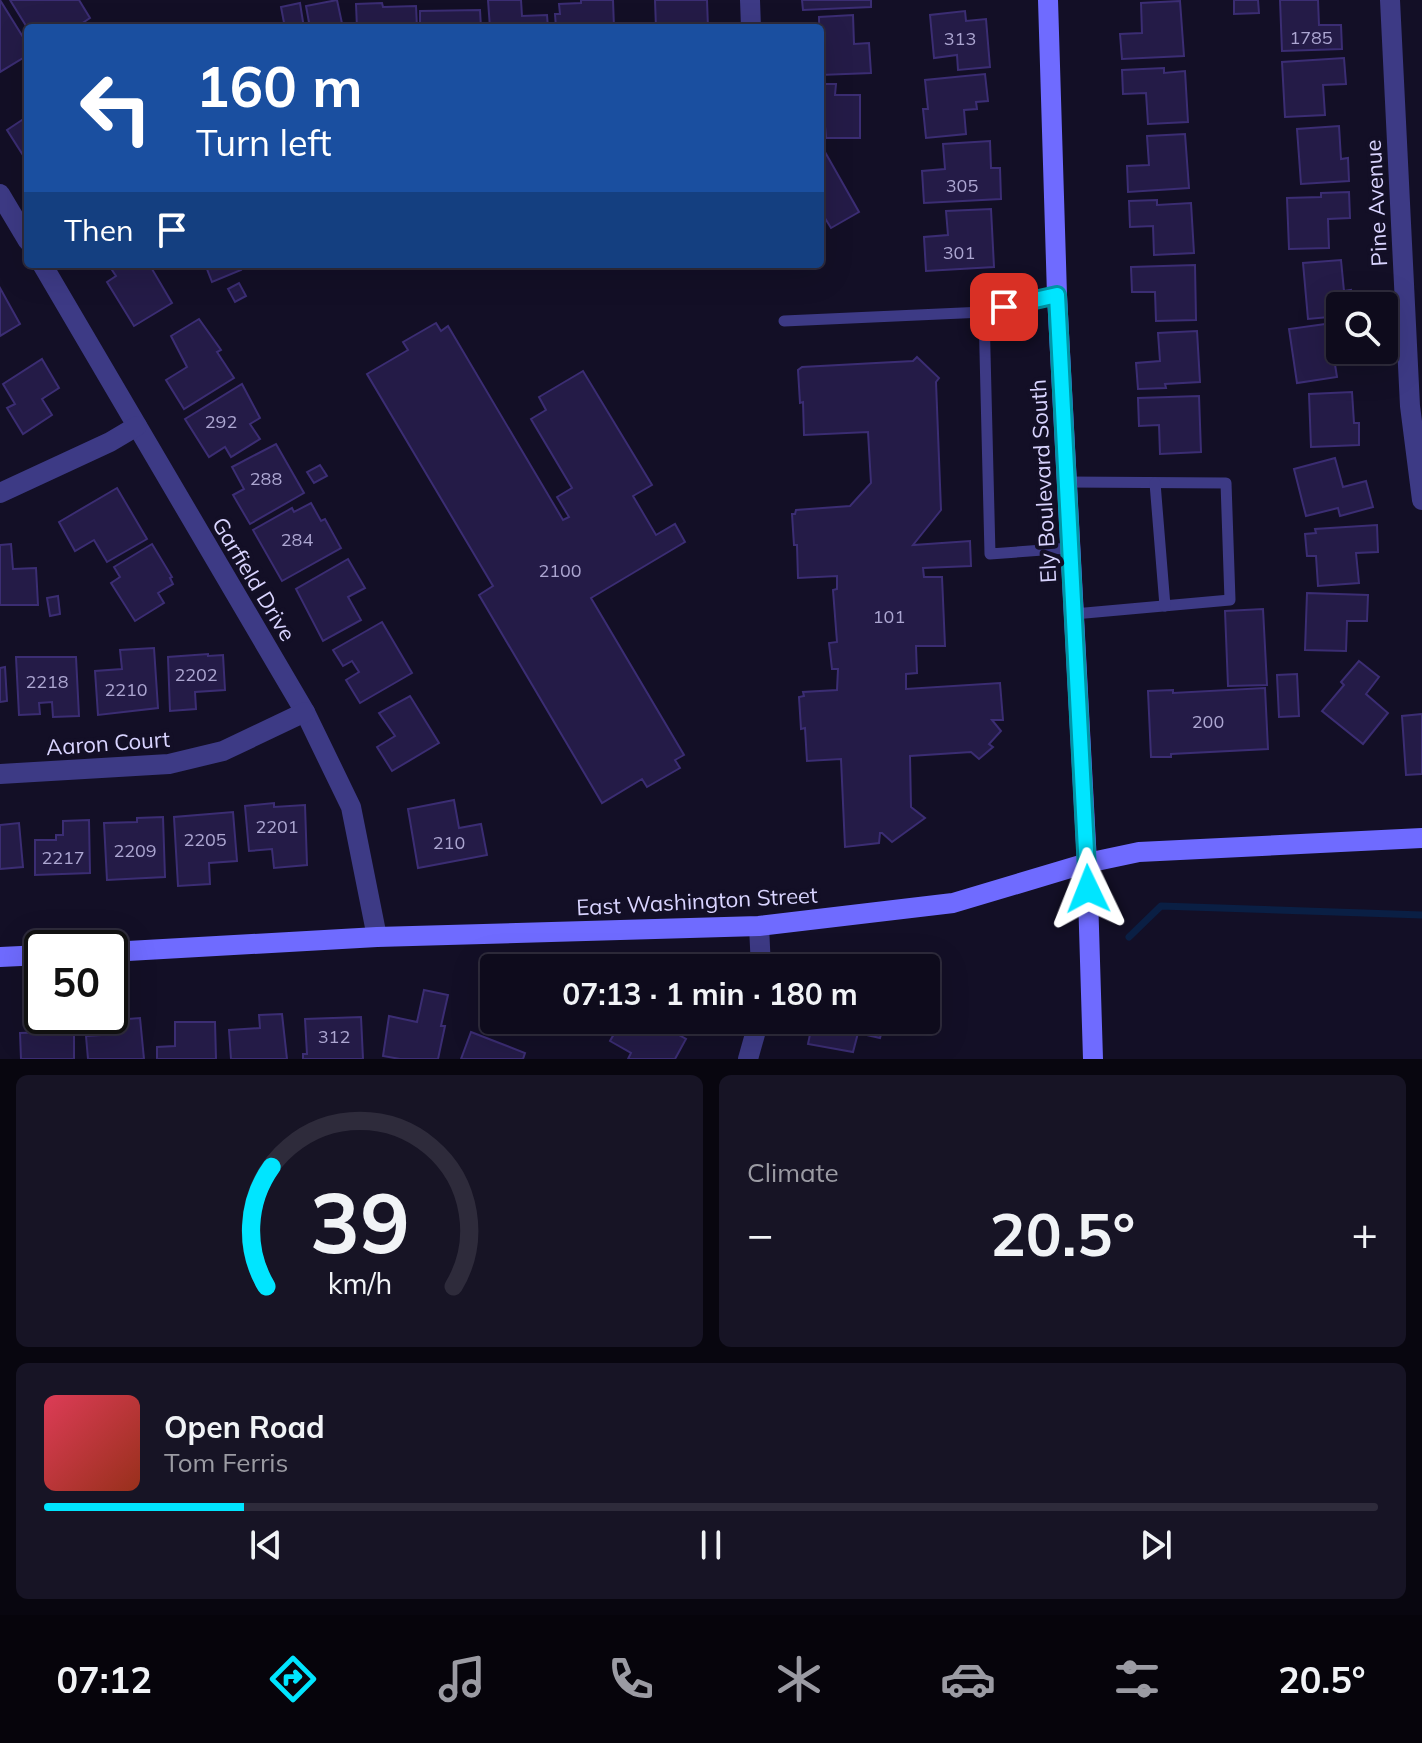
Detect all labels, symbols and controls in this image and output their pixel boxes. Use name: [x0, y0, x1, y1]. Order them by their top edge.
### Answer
house number: 1785: [1289, 26, 1333, 49]
house number: 313: [944, 27, 976, 50]
text: 160 m: [196, 51, 363, 121]
icon: left: [64, 56, 168, 160]
text: Turn left: [196, 120, 332, 165]
street label: Pine Avenue: [1359, 139, 1393, 267]
house number: 305: [946, 174, 978, 197]
icon: arrive: [150, 208, 194, 252]
text: Then: [64, 211, 134, 249]
house number: 301: [943, 241, 975, 264]
pin: [970, 273, 1038, 341]
icon: arrive: [982, 285, 1026, 329]
map controls: [1326, 292, 1398, 364]
button: search: [1326, 292, 1398, 364]
street label: Ely Boulevard South: [1024, 378, 1062, 584]
house number: 292: [205, 410, 237, 433]
house number: 288: [250, 467, 282, 490]
street label: Garfield Drive: [206, 512, 302, 646]
house number: 284: [281, 528, 313, 551]
house number: 2100: [538, 559, 582, 582]
house number: 101: [873, 605, 905, 628]
house number: 2202: [174, 663, 218, 686]
house number: 2218: [25, 670, 69, 693]
house number: 2210: [104, 678, 148, 701]
house number: 200: [1192, 710, 1224, 733]
street label: Aaron Court: [45, 725, 171, 761]
house number: 2201: [255, 815, 299, 838]
house number: 2205: [183, 828, 227, 851]
house number: 210: [433, 831, 465, 854]
house number: 2209: [113, 839, 157, 862]
house number: 2217: [41, 846, 85, 869]
position arrow: [1046, 847, 1130, 931]
street label: East Washington Street: [576, 881, 819, 921]
speed limit sign: 50: [24, 930, 128, 1034]
text: 07:13 · 1 min · 180 m: [562, 975, 858, 1013]
house number: 312: [318, 1025, 350, 1048]
text: Climate: [747, 1156, 839, 1189]
text: 39: [310, 1169, 409, 1274]
text: 20.5°: [990, 1196, 1135, 1271]
text: −: [747, 1206, 773, 1261]
text: +: [1352, 1206, 1378, 1261]
text: km/h: [327, 1265, 392, 1301]
text: Open Road: [164, 1408, 325, 1446]
text: Tom Ferris: [164, 1446, 288, 1479]
icon: previous: [244, 1523, 288, 1567]
icon: pause: [689, 1523, 733, 1567]
icon: next: [1134, 1523, 1178, 1567]
icon: directions: [265, 1651, 321, 1707]
icon: music: [434, 1651, 490, 1707]
icon: phone: [603, 1651, 659, 1707]
icon: climate: [771, 1651, 827, 1707]
icon: car: [940, 1651, 996, 1707]
icon: filters: [1109, 1651, 1165, 1707]
text: 07:12: [56, 1657, 152, 1702]
text: 20.5°: [1278, 1657, 1366, 1702]

